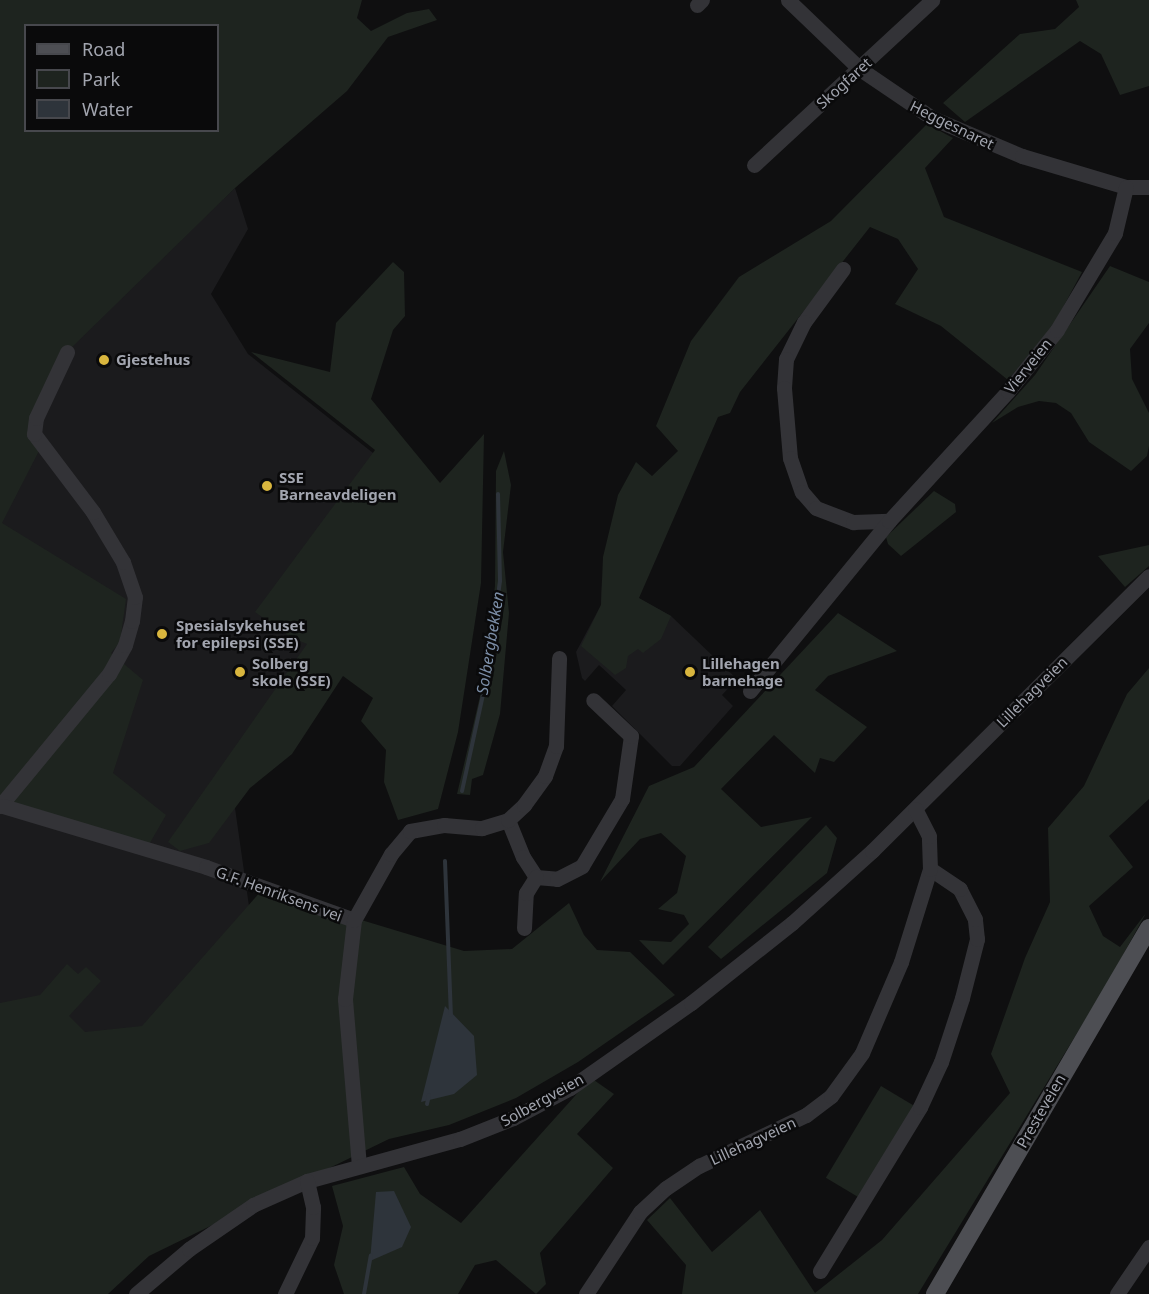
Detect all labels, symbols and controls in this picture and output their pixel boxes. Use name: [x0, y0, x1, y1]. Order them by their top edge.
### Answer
legend: [24, 24, 219, 132]
text: Road: [82, 37, 125, 61]
street label: Skogfaret: [813, 54, 875, 112]
text: Park: [82, 67, 120, 91]
text: Water: [82, 97, 133, 121]
street label: Heggesnaret: [907, 97, 997, 153]
street label: Vierveien: [1000, 335, 1056, 397]
place label: Gjestehus: [116, 351, 190, 369]
marker: Gjestehus: [97, 353, 111, 367]
place label: SSE Barneavdeligen: [279, 468, 396, 503]
marker: SSE Barneavdeligen: [260, 479, 274, 493]
water label: Solbergbekken: [472, 590, 508, 696]
place label: Spesialsykehuset for epilepsi (SSE): [176, 616, 305, 651]
marker: Spesialsykehuset for epilepsi (SSE): [153, 625, 171, 643]
street label: Lillehagveien: [993, 653, 1071, 731]
place label: Solberg skole (SSE): [252, 654, 331, 689]
place label: Lillehagen barnehage: [702, 654, 783, 689]
marker: Solberg skole (SSE): [233, 665, 247, 679]
marker: Lillehagen barnehage: [683, 665, 697, 679]
street label: G.F. Henriksens vei: [214, 863, 344, 925]
street label: Solbergveien: [497, 1070, 587, 1130]
street label: Presteveien: [1013, 1071, 1069, 1151]
street label: Lillehagveien: [707, 1113, 799, 1169]

